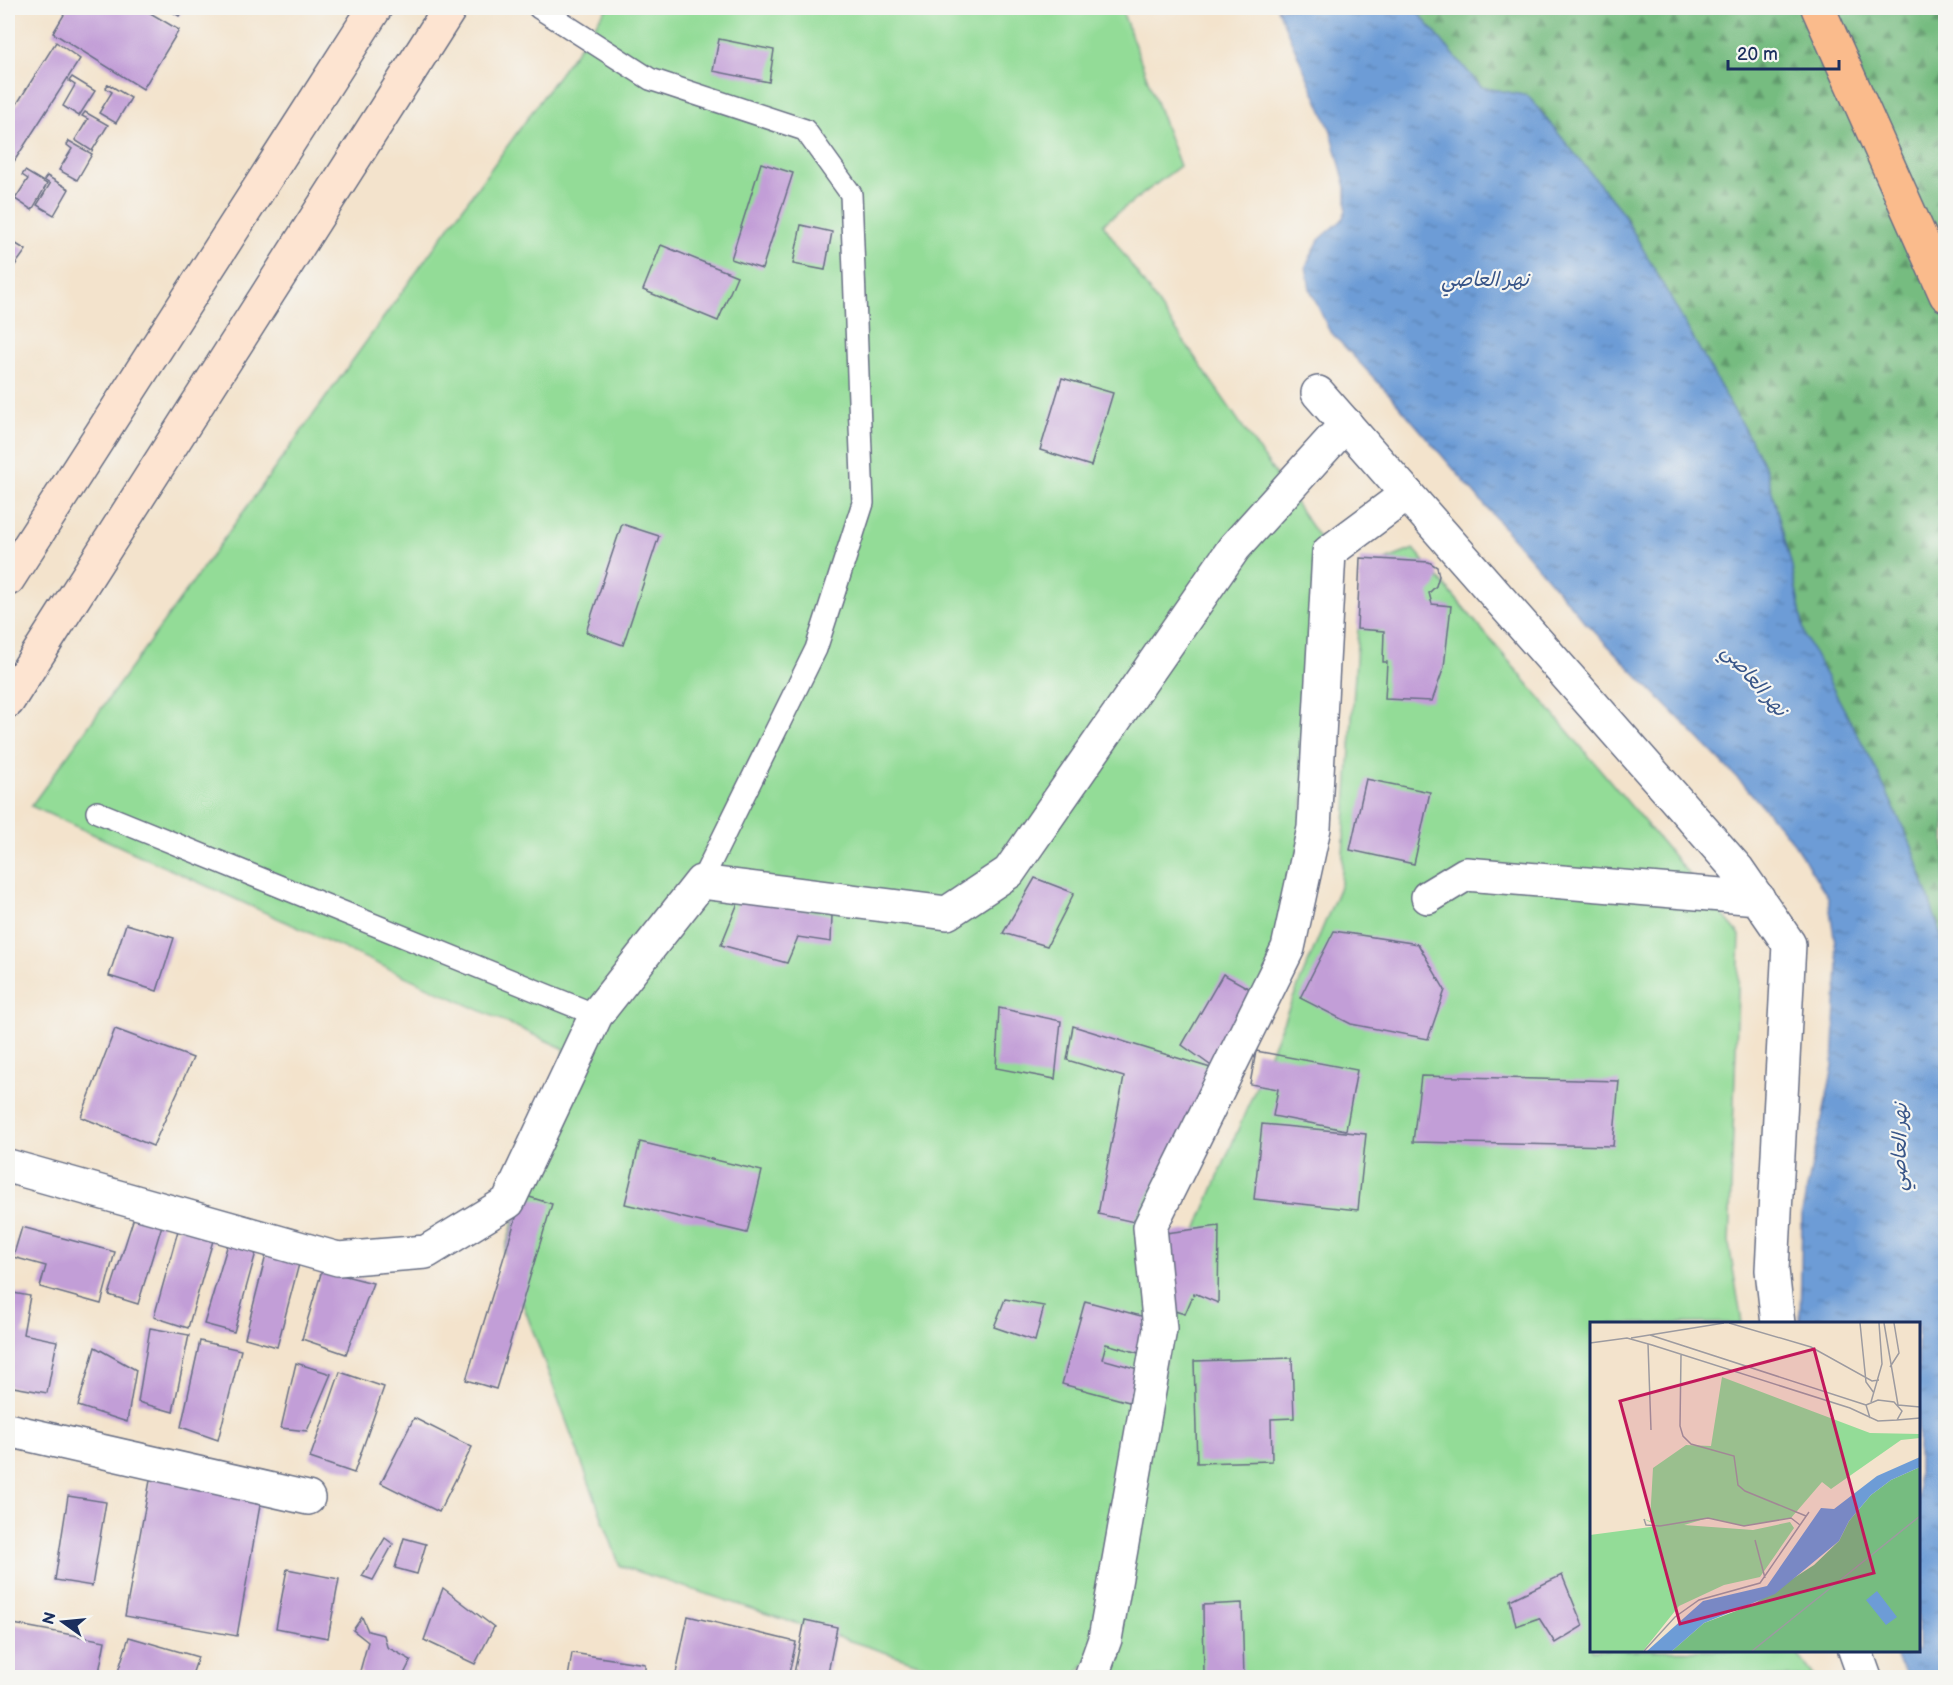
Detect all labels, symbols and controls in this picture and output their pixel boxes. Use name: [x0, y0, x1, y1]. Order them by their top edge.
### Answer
scale bar: [1728, 33, 1839, 71]
text: 20 m: [1737, 44, 1778, 65]
water label: نهر العاصي: [1441, 268, 1531, 297]
water label: نهر العاصي: [1713, 640, 1794, 727]
water label: نهر العاصي: [1887, 1100, 1918, 1191]
inset map: [1590, 1322, 1920, 1652]
north arrow: [33, 1592, 93, 1652]
text: N: [39, 1610, 61, 1627]

